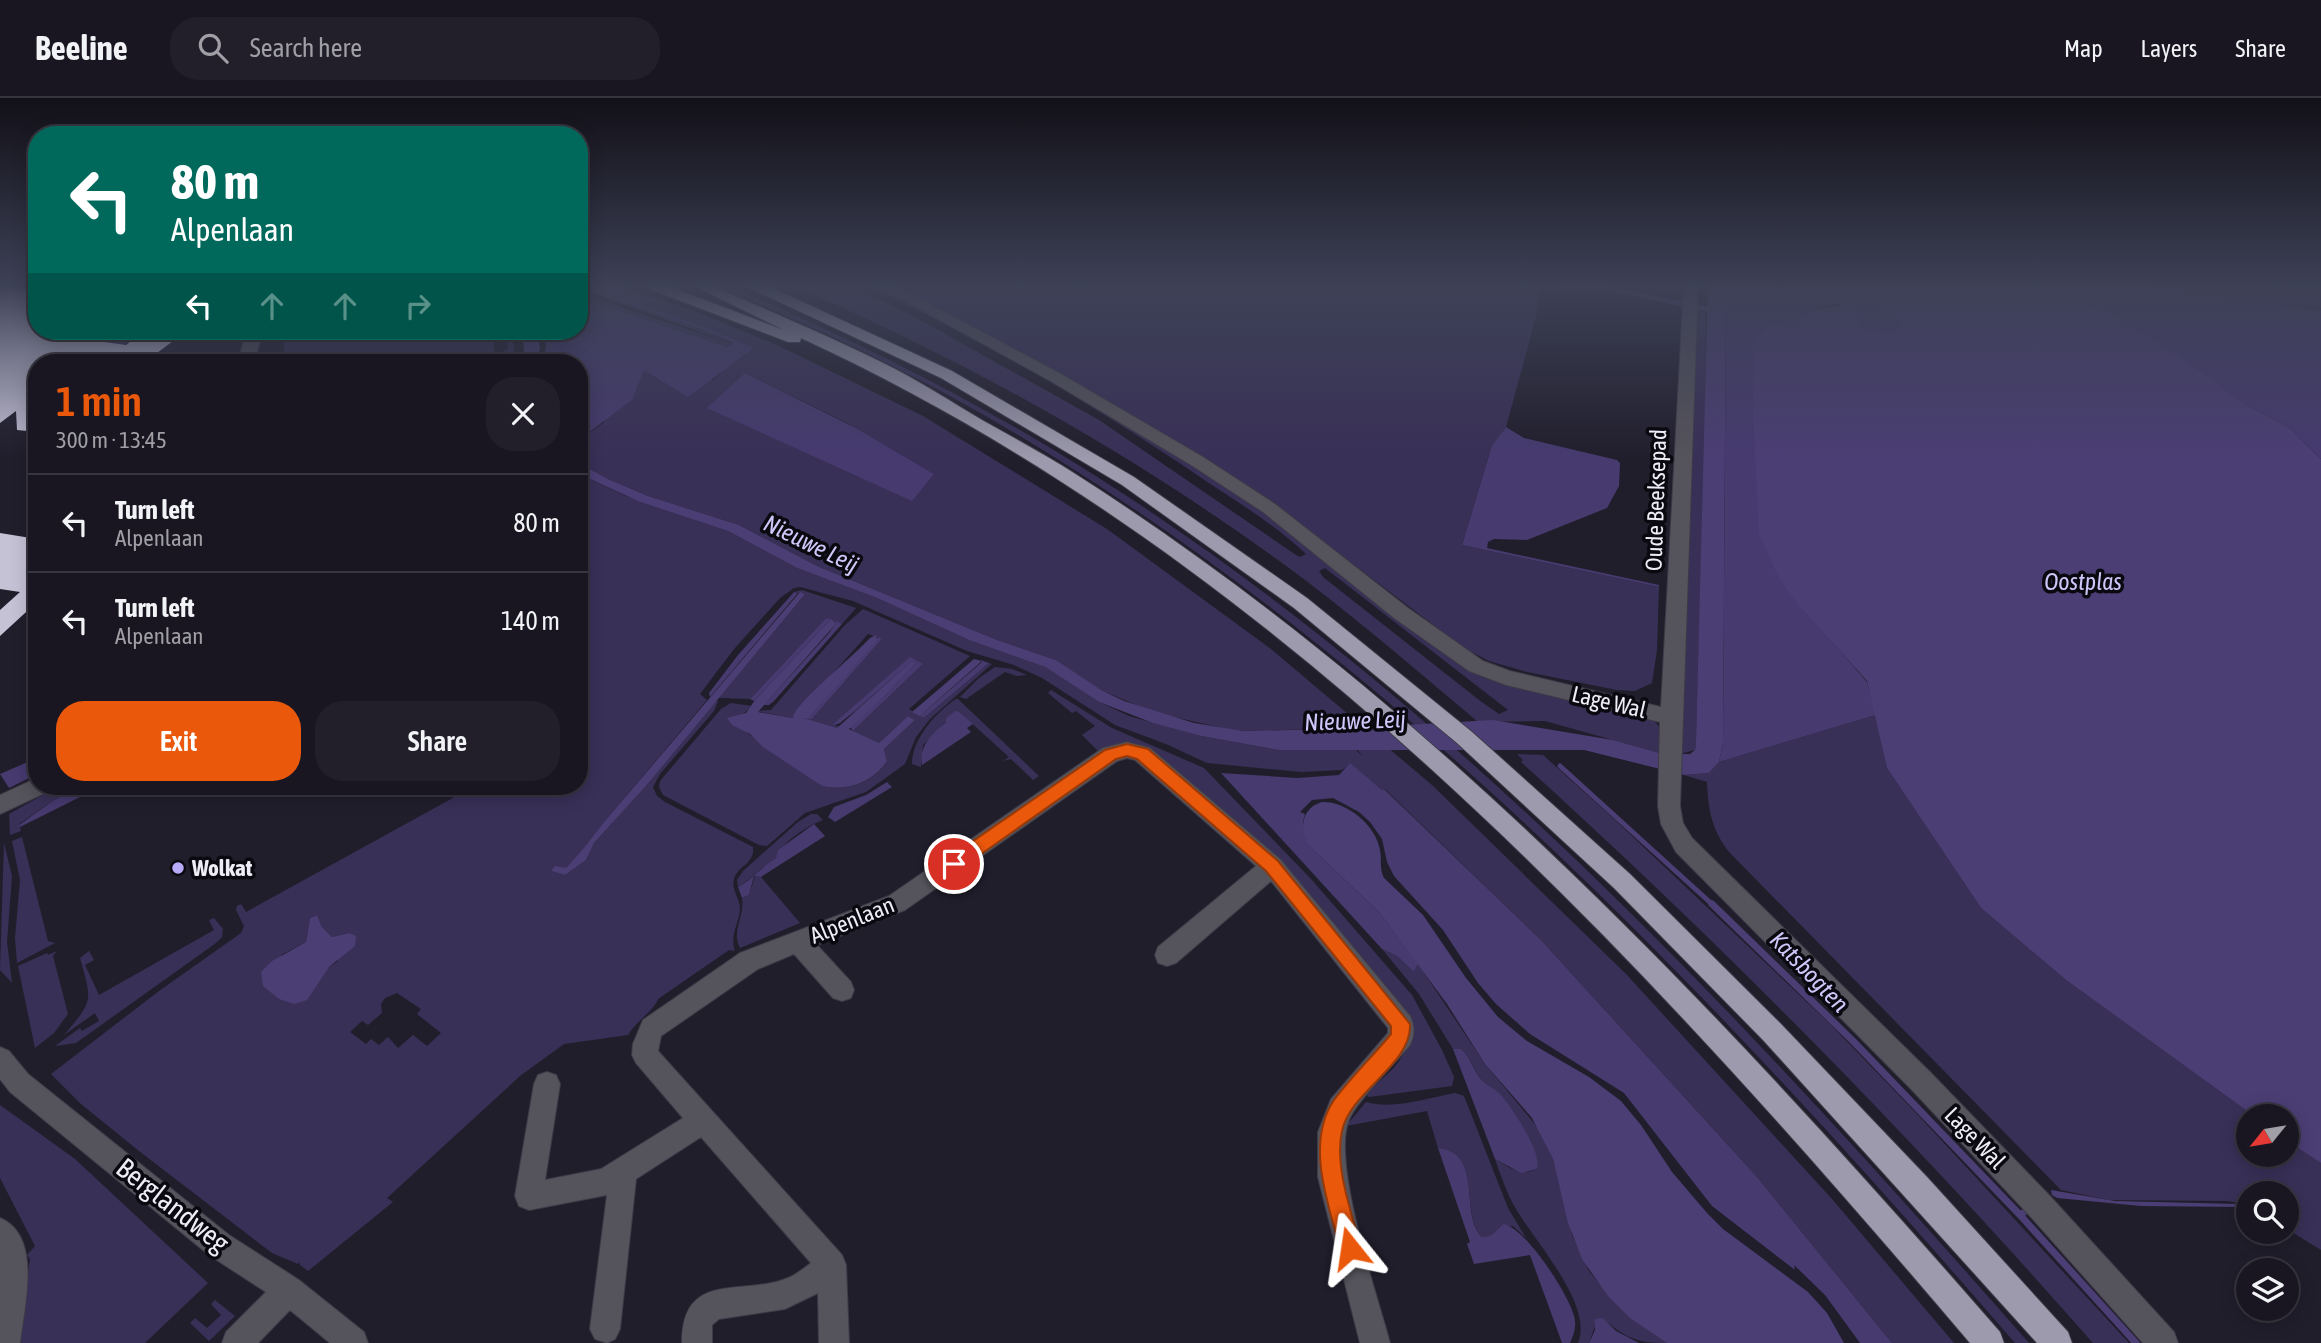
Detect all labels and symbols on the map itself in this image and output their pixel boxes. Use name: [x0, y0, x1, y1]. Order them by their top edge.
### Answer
street label: Oude Beeksepad: [1641, 429, 1671, 571]
water label: Nieuwe Leij: [760, 509, 863, 578]
water label: Oostplas: [2044, 568, 2122, 595]
street label: Lage Wal: [1569, 681, 1649, 723]
water label: Nieuwe Leij: [1304, 705, 1406, 736]
pin: [924, 834, 984, 894]
place label: Wolkat: [191, 855, 253, 881]
marker: Wolkat: [170, 860, 186, 876]
street label: Alpenlaan: [806, 891, 898, 949]
water label: Katsbogten: [1765, 926, 1854, 1018]
street label: Lage Wal: [1939, 1102, 2011, 1174]
north arrow: [2236, 1104, 2300, 1167]
street label: Berglandweg: [110, 1151, 236, 1259]
position arrow: [1313, 1211, 1387, 1285]

